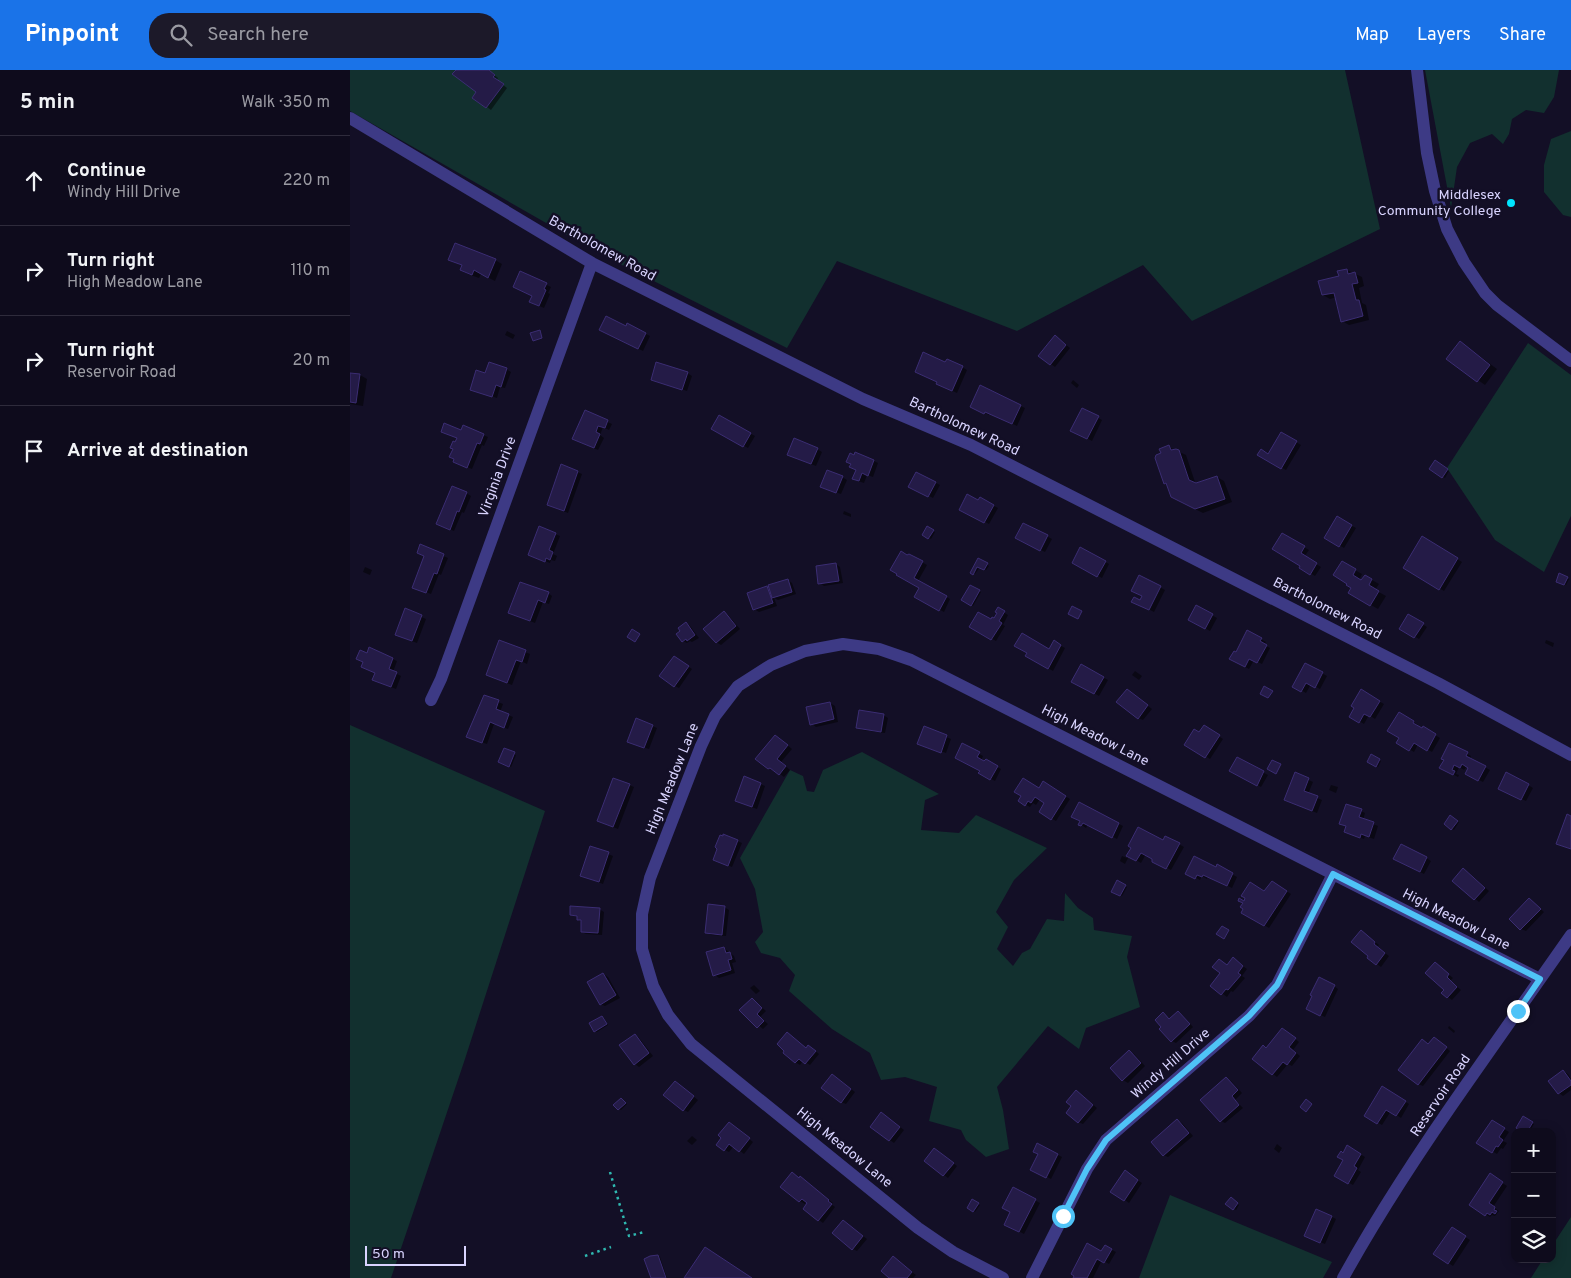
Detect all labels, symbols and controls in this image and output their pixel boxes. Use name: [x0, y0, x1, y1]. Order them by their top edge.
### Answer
search box: [149, 13, 499, 58]
text: Pinpoint: [25, 20, 119, 50]
icon: search: [167, 21, 195, 49]
text: Search here: [207, 23, 309, 47]
text: Map: [1355, 24, 1389, 47]
text: Layers: [1417, 24, 1471, 47]
text: Share: [1499, 24, 1546, 47]
text: 5 min: [20, 89, 75, 116]
text: Walk · 350 m: [241, 93, 330, 113]
text: Continue: [67, 159, 146, 183]
icon: ahead: [20, 167, 48, 195]
text: 220 m: [283, 171, 330, 191]
text: Windy Hill Drive: [67, 183, 180, 203]
place label: Middlesex Community College: [1378, 187, 1501, 220]
marker: Middlesex Community College: [1505, 197, 1517, 209]
street label: Bartholomew Road: [545, 212, 659, 286]
text: Turn right: [67, 249, 155, 273]
icon: right: [20, 257, 48, 285]
text: 110 m: [290, 261, 330, 281]
text: High Meadow Lane: [67, 273, 203, 293]
text: Turn right: [67, 339, 155, 363]
icon: right: [20, 347, 48, 375]
text: 20 m: [293, 351, 330, 371]
text: Reservoir Road: [67, 363, 176, 383]
street label: Bartholomew Road: [906, 394, 1022, 460]
street label: Virginia Drive: [476, 434, 520, 520]
icon: arrive: [20, 437, 48, 465]
text: Arrive at destination: [67, 439, 248, 463]
street label: Bartholomew Road: [1270, 574, 1384, 644]
street label: High Meadow Lane: [1038, 702, 1152, 770]
street label: High Meadow Lane: [643, 721, 703, 837]
street label: High Meadow Lane: [1399, 886, 1513, 954]
route end: [1507, 1000, 1530, 1023]
street label: Windy Hill Drive: [1128, 1025, 1214, 1103]
street label: Reservoir Road: [1407, 1052, 1475, 1140]
street label: High Meadow Lane: [793, 1104, 895, 1192]
map controls: [1511, 1128, 1556, 1263]
button: +: [1511, 1128, 1556, 1173]
button: −: [1511, 1173, 1556, 1218]
route start: [1052, 1205, 1075, 1228]
button: layers: [1511, 1218, 1556, 1263]
scale bar: [365, 1243, 466, 1266]
text: 50 m: [372, 1246, 405, 1263]

